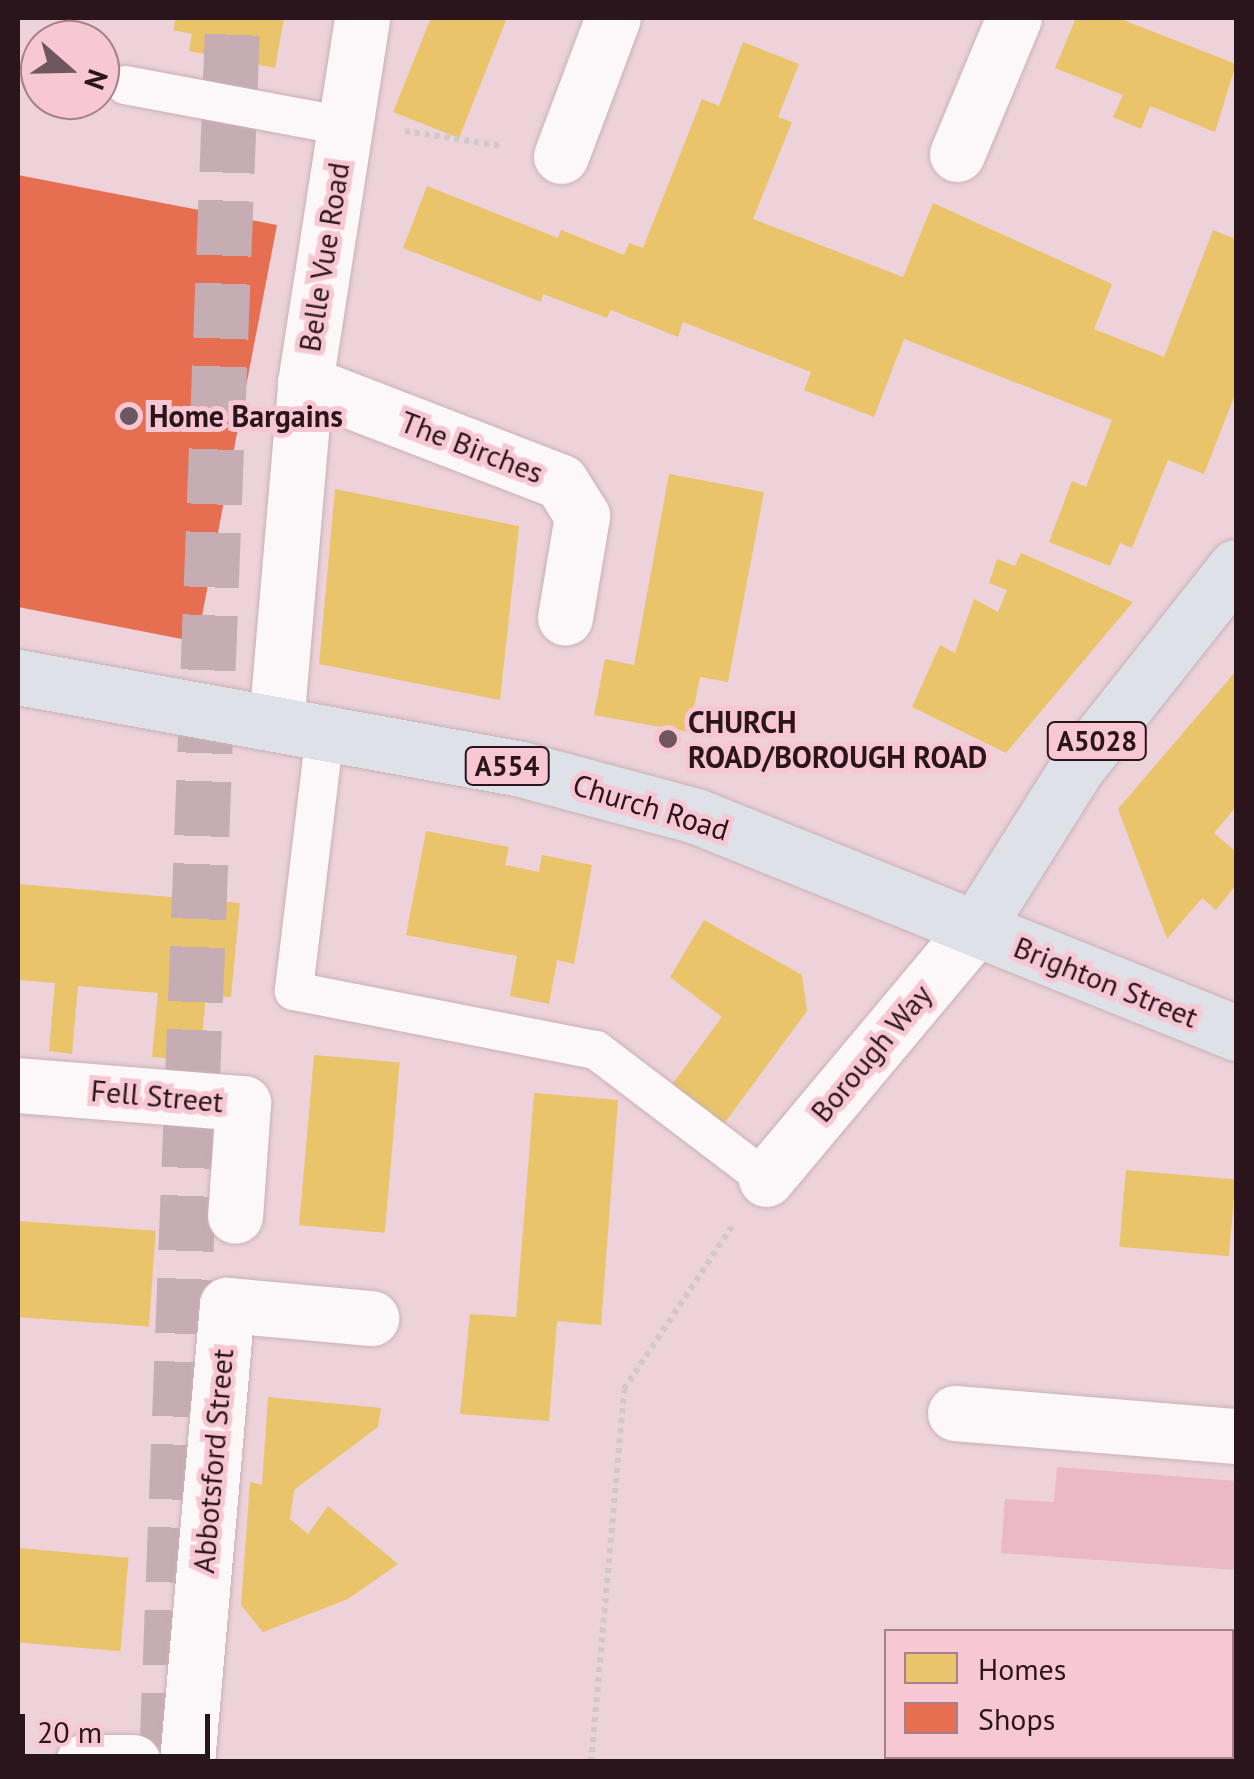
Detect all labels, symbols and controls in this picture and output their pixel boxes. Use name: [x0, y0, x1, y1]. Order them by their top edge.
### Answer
north arrow: [20, 20, 120, 120]
text: N: [76, 65, 117, 95]
street label: Belle Vue Road: [291, 159, 357, 355]
place label: Home Bargains: [149, 398, 343, 434]
street label: The Birches: [396, 403, 548, 491]
marker: Home Bargains: [118, 405, 140, 427]
place label: CHURCH ROAD/BOROUGH ROAD: [688, 704, 987, 774]
road number: A5028: [1044, 718, 1150, 764]
marker: CHURCH ROAD/BOROUGH ROAD: [657, 728, 679, 750]
road number: A554: [464, 743, 550, 789]
street label: Church Road: [569, 766, 733, 848]
street label: Brighton Street: [1009, 929, 1203, 1035]
street label: Borough Way: [803, 977, 939, 1129]
street label: Fell Street: [89, 1072, 225, 1120]
street label: Abbotsford Street: [185, 1347, 241, 1575]
legend: [884, 1629, 1234, 1759]
text: Homes: [978, 1649, 1066, 1688]
scale bar: [25, 1694, 215, 1756]
text: Shops: [978, 1699, 1055, 1738]
text: 20 m: [37, 1712, 102, 1751]

